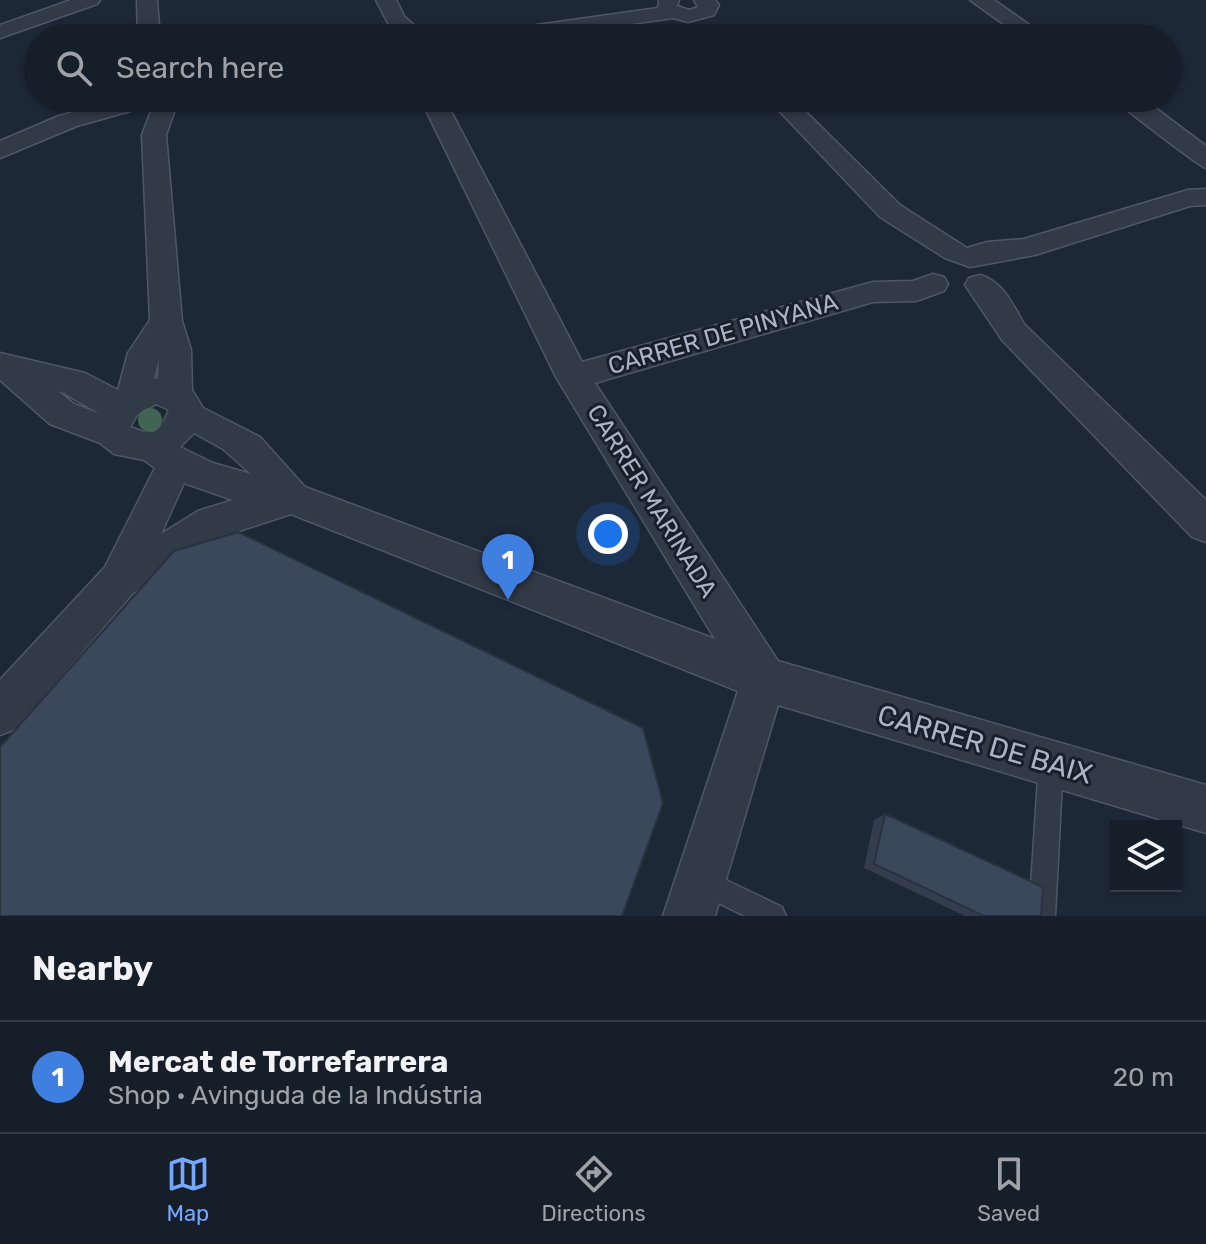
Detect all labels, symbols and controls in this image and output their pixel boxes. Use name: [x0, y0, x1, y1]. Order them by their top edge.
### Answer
search box: [24, 24, 1182, 112]
icon: search: [52, 46, 96, 90]
text: Search here: [116, 50, 284, 86]
street label: CARRER DE PINYANA: [605, 288, 841, 380]
street label: CARRER MARINADA: [581, 399, 723, 603]
your location: [588, 514, 628, 554]
pin: 1: [482, 534, 534, 600]
street label: CARRER DE BAIX: [874, 698, 1096, 791]
map controls: [1110, 820, 1182, 892]
button: layers: [1110, 820, 1182, 892]
text: Nearby: [32, 948, 153, 989]
text: Mercat de Torrefarrera: [108, 1044, 448, 1080]
text: 1: [52, 1062, 64, 1093]
text: 20 m: [1113, 1062, 1174, 1093]
text: Shop · Avinguda de la Indústria: [108, 1080, 483, 1111]
tab: Map: [166, 1152, 210, 1227]
tab: Directions: [541, 1152, 646, 1227]
tab: Saved: [977, 1152, 1040, 1227]

